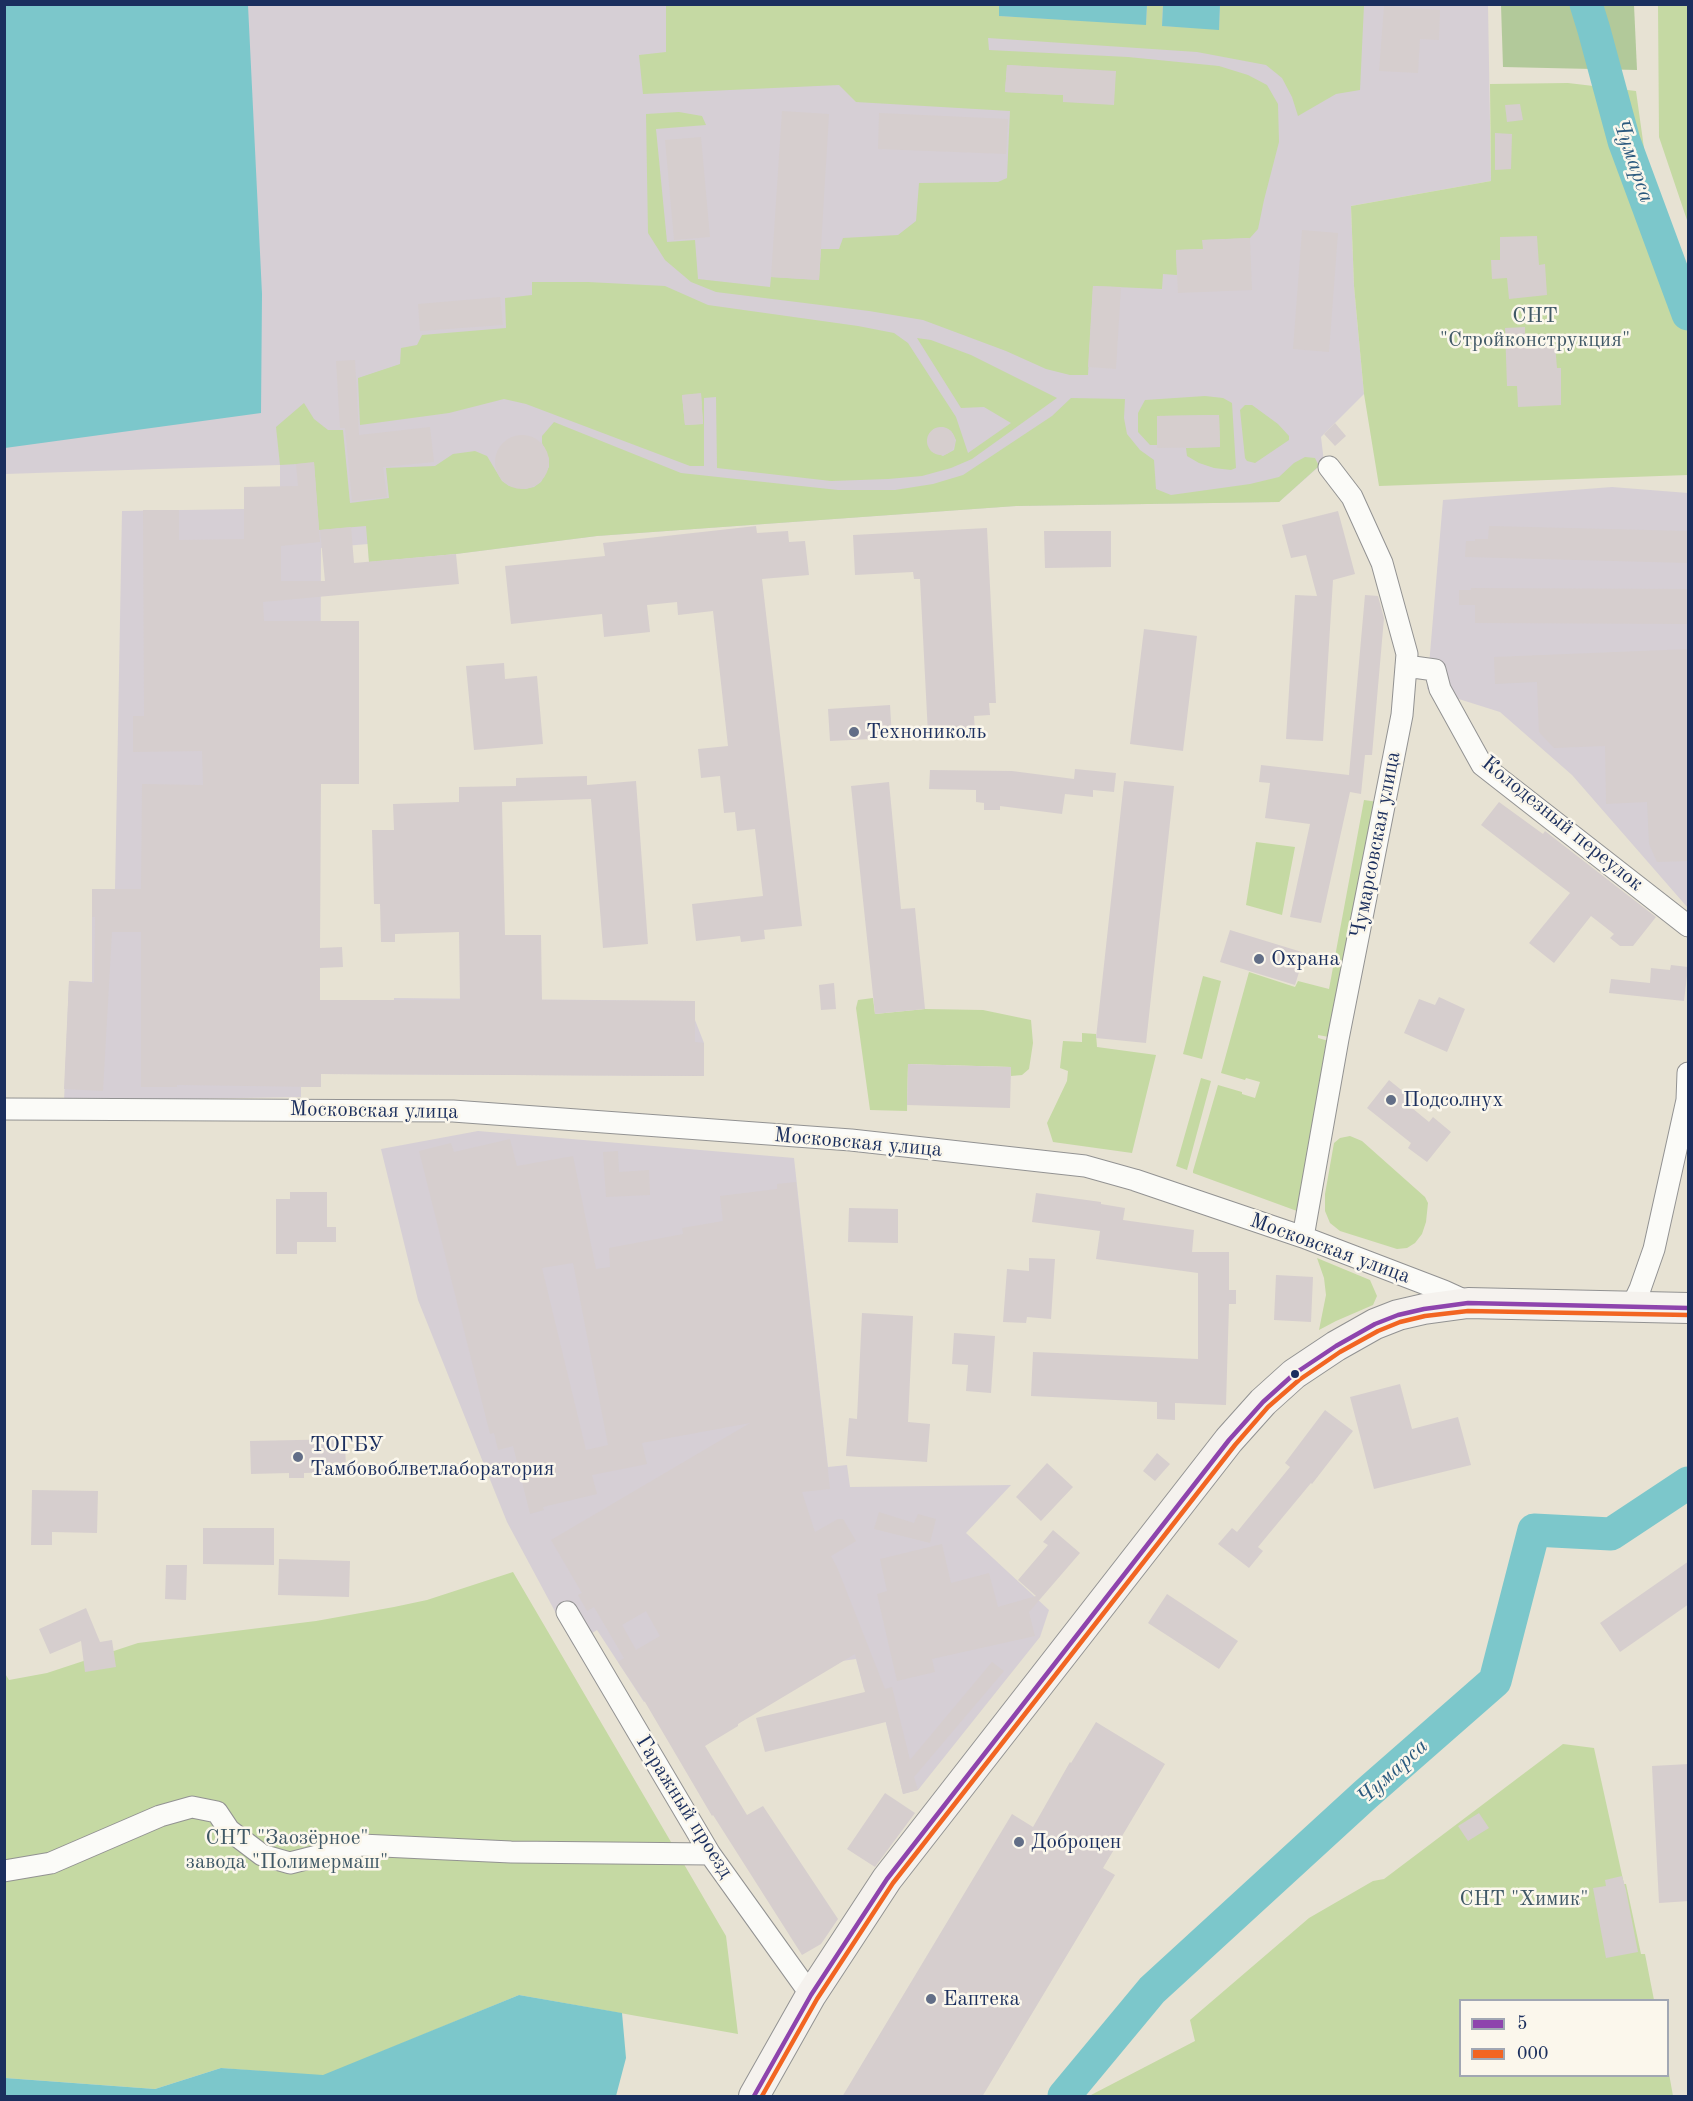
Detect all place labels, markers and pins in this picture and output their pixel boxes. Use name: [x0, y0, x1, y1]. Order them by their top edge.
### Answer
place label: Технониколь: [866, 719, 986, 745]
marker: Технониколь: [847, 725, 861, 739]
place label: Охрана: [1271, 946, 1340, 972]
marker: Охрана: [1252, 952, 1266, 966]
place label: Подсолнух: [1403, 1087, 1503, 1113]
marker: Подсолнух: [1384, 1093, 1398, 1107]
unlabelled marker: [1289, 1368, 1301, 1380]
place label: ТОГБУ Тамбовоблветлаборатория: [310, 1432, 554, 1482]
marker: ТОГБУ Тамбовоблветлаборатория: [291, 1450, 305, 1464]
place label: Доброцен: [1031, 1829, 1121, 1855]
marker: Доброцен: [1012, 1835, 1026, 1849]
place label: Еаптека: [943, 1986, 1020, 2012]
marker: Еаптека: [924, 1992, 938, 2006]

